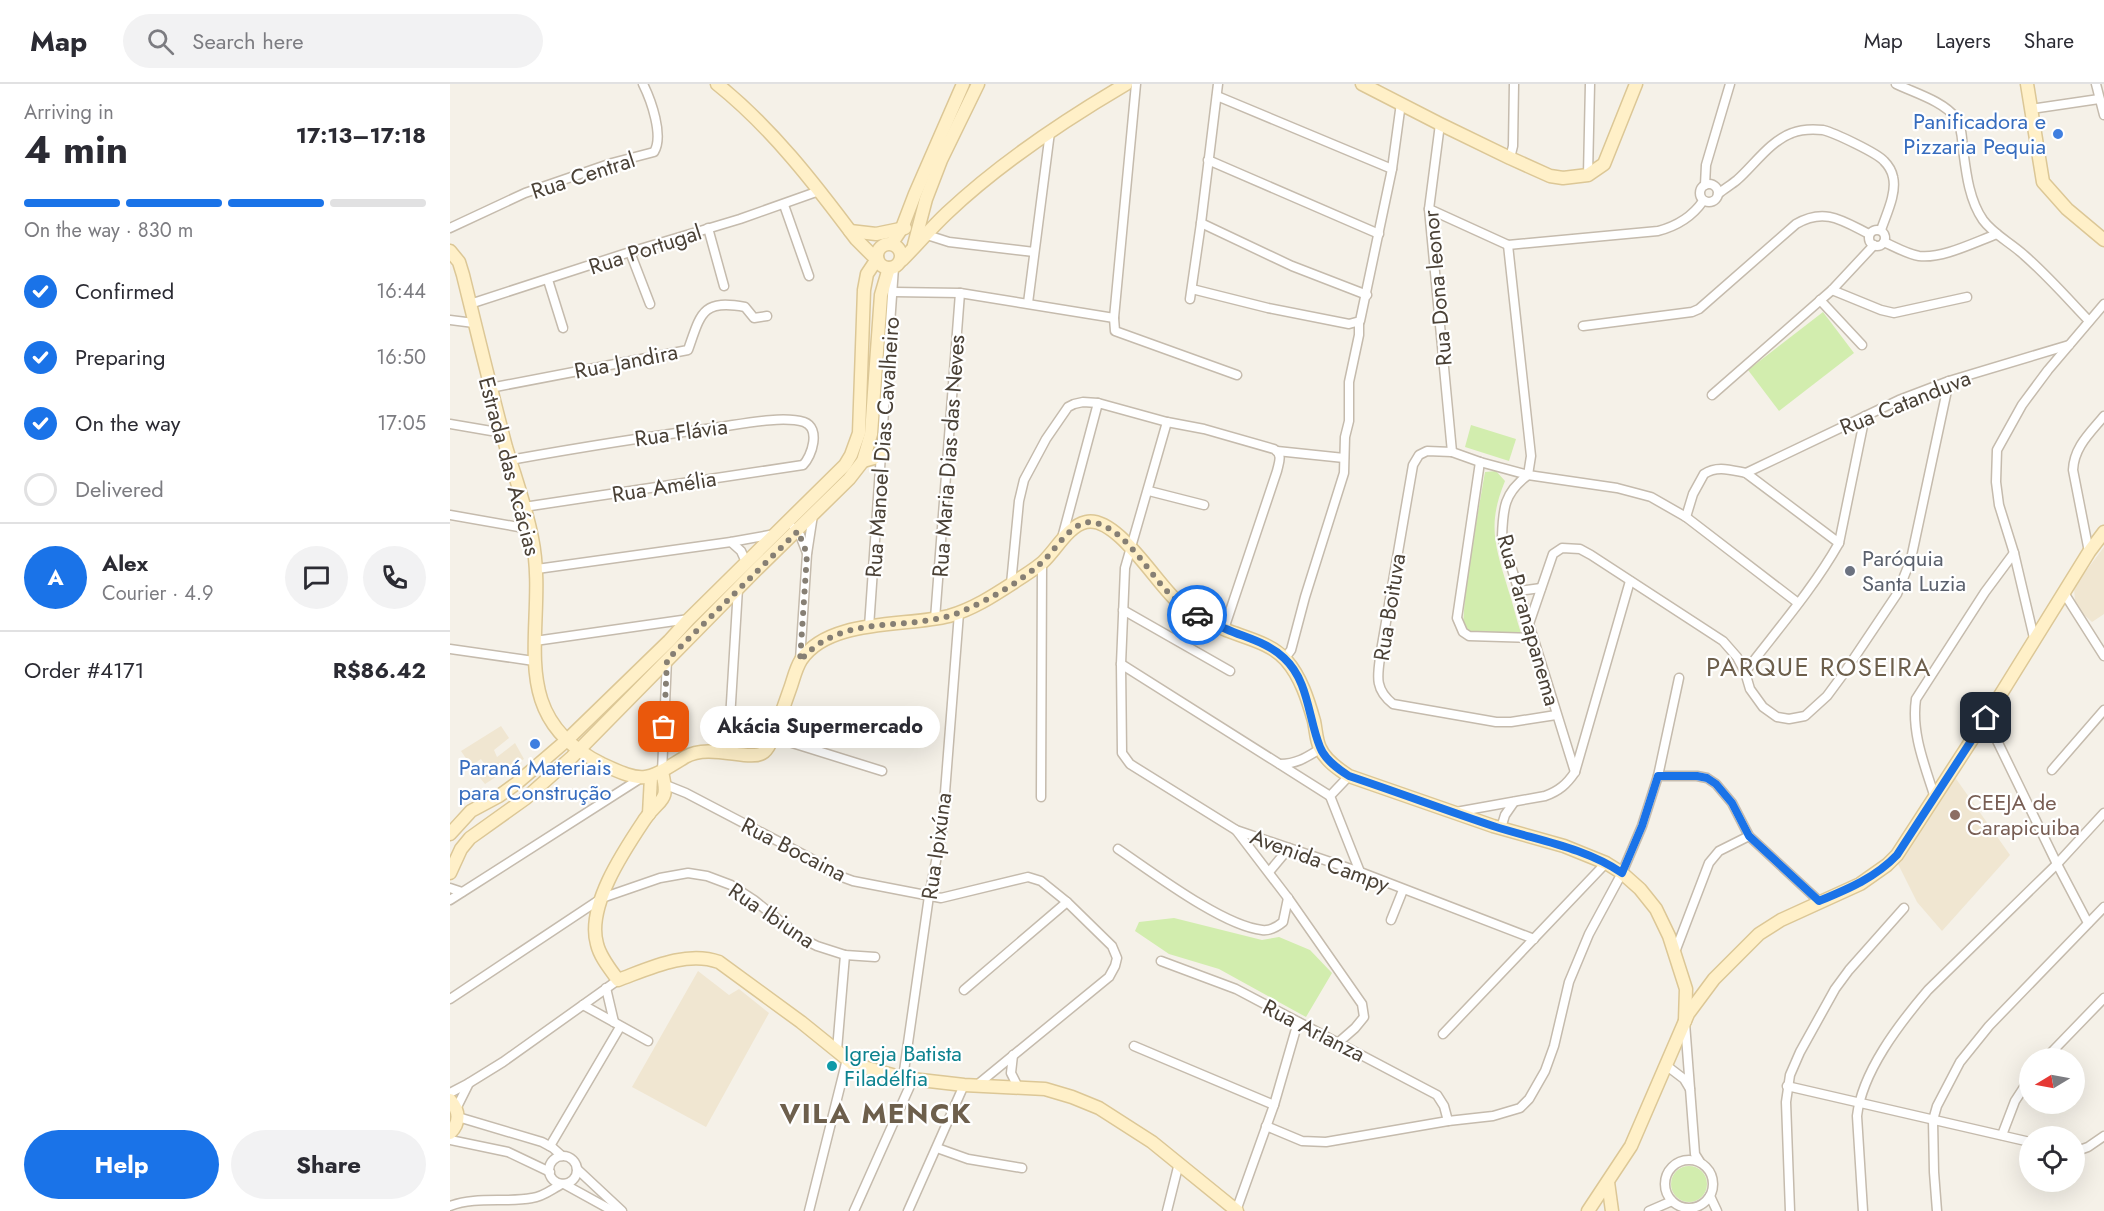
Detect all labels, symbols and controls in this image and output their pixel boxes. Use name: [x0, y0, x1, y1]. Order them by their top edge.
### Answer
search box: [123, 14, 543, 68]
text: Map: [30, 21, 87, 62]
icon: search: [144, 25, 177, 58]
text: Search here: [192, 25, 304, 57]
text: Map: [1864, 26, 1903, 56]
text: Layers: [1936, 26, 1991, 56]
text: Share: [2024, 26, 2074, 56]
text: Arriving in: [24, 98, 114, 127]
place label: Panificadora e Pizzaria Pequia: [1903, 105, 2046, 162]
text: 17:13–17:18: [296, 119, 426, 151]
text: 4 min: [24, 121, 128, 178]
marker: Panificadora e Pizzaria Pequia: [2051, 127, 2065, 141]
street label: Rua Central: [527, 143, 639, 207]
street label: Rua Dona leonor: [1414, 208, 1460, 367]
text: On the way · 830 m: [24, 216, 193, 245]
street label: Rua Portugal: [584, 216, 706, 282]
icon: check: [24, 275, 57, 308]
text: Confirmed: [75, 275, 174, 307]
text: 16:44: [376, 277, 426, 306]
street label: Rua Manoel Dias Cavalheiro: [857, 315, 907, 579]
street label: Rua Maria Dias das Neves: [924, 334, 972, 578]
street label: Rua Jandira: [571, 335, 681, 387]
icon: check: [24, 341, 57, 374]
text: Preparing: [75, 341, 166, 373]
text: 16:50: [376, 343, 426, 372]
street label: Rua Catanduva: [1835, 361, 1975, 443]
street label: Estrada das Acácias: [471, 373, 549, 559]
icon: check: [24, 407, 57, 440]
text: On the way: [75, 407, 180, 439]
text: 17:05: [377, 409, 426, 438]
street label: Rua Flávia: [632, 410, 730, 454]
street label: Rua Amélia: [609, 462, 719, 510]
text: Delivered: [75, 473, 164, 505]
street label: Rua Paranapanema: [1489, 530, 1569, 710]
place label: Paróquia Santa Luzia: [1862, 542, 1966, 599]
button: chat: [285, 546, 348, 609]
button: phone: [363, 546, 426, 609]
text: Alex: [102, 547, 148, 579]
street label: Rua Boituva: [1365, 551, 1413, 663]
text: A: [47, 561, 64, 593]
marker: Paróquia Santa Luzia: [1843, 564, 1857, 578]
text: Courier · 4.9: [102, 579, 214, 608]
courier: [1167, 585, 1227, 645]
icon: car: [1181, 599, 1214, 632]
district label: PARQUE ROSEIRA: [1706, 648, 1932, 686]
text: Order #4171: [24, 654, 144, 686]
text: R$86.42: [333, 654, 426, 686]
pin: [1960, 692, 2011, 743]
pin: [638, 701, 689, 752]
icon: home: [1969, 701, 2002, 734]
callout: Akácia Supermercado: [700, 706, 940, 748]
icon: bag: [647, 710, 680, 743]
text: Akácia Supermercado: [717, 712, 923, 741]
marker: Paraná Materiais para Construção: [528, 737, 542, 751]
place label: Paraná Materiais para Construção: [459, 751, 611, 808]
place label: CEEJA de Carapicuiba: [1967, 786, 2080, 843]
street label: Rua Ipixúna: [913, 790, 959, 902]
marker: CEEJA de Carapicuiba: [1948, 808, 1962, 822]
street label: Rua Bocaina: [736, 809, 852, 889]
street label: Avenida Campy: [1246, 820, 1394, 900]
street label: Rua Ibiuna: [722, 874, 822, 956]
street label: Rua Arlanza: [1257, 991, 1371, 1069]
place label: Igreja Batista Filadélfia: [844, 1037, 962, 1094]
north arrow: [2019, 1048, 2085, 1114]
map controls: [2019, 1048, 2085, 1192]
marker: Igreja Batista Filadélfia: [825, 1059, 839, 1073]
district label: VILA MENCK: [779, 1093, 972, 1134]
button: locate: [2019, 1126, 2085, 1192]
button: Help: [24, 1130, 219, 1199]
button: Share: [231, 1130, 426, 1199]

